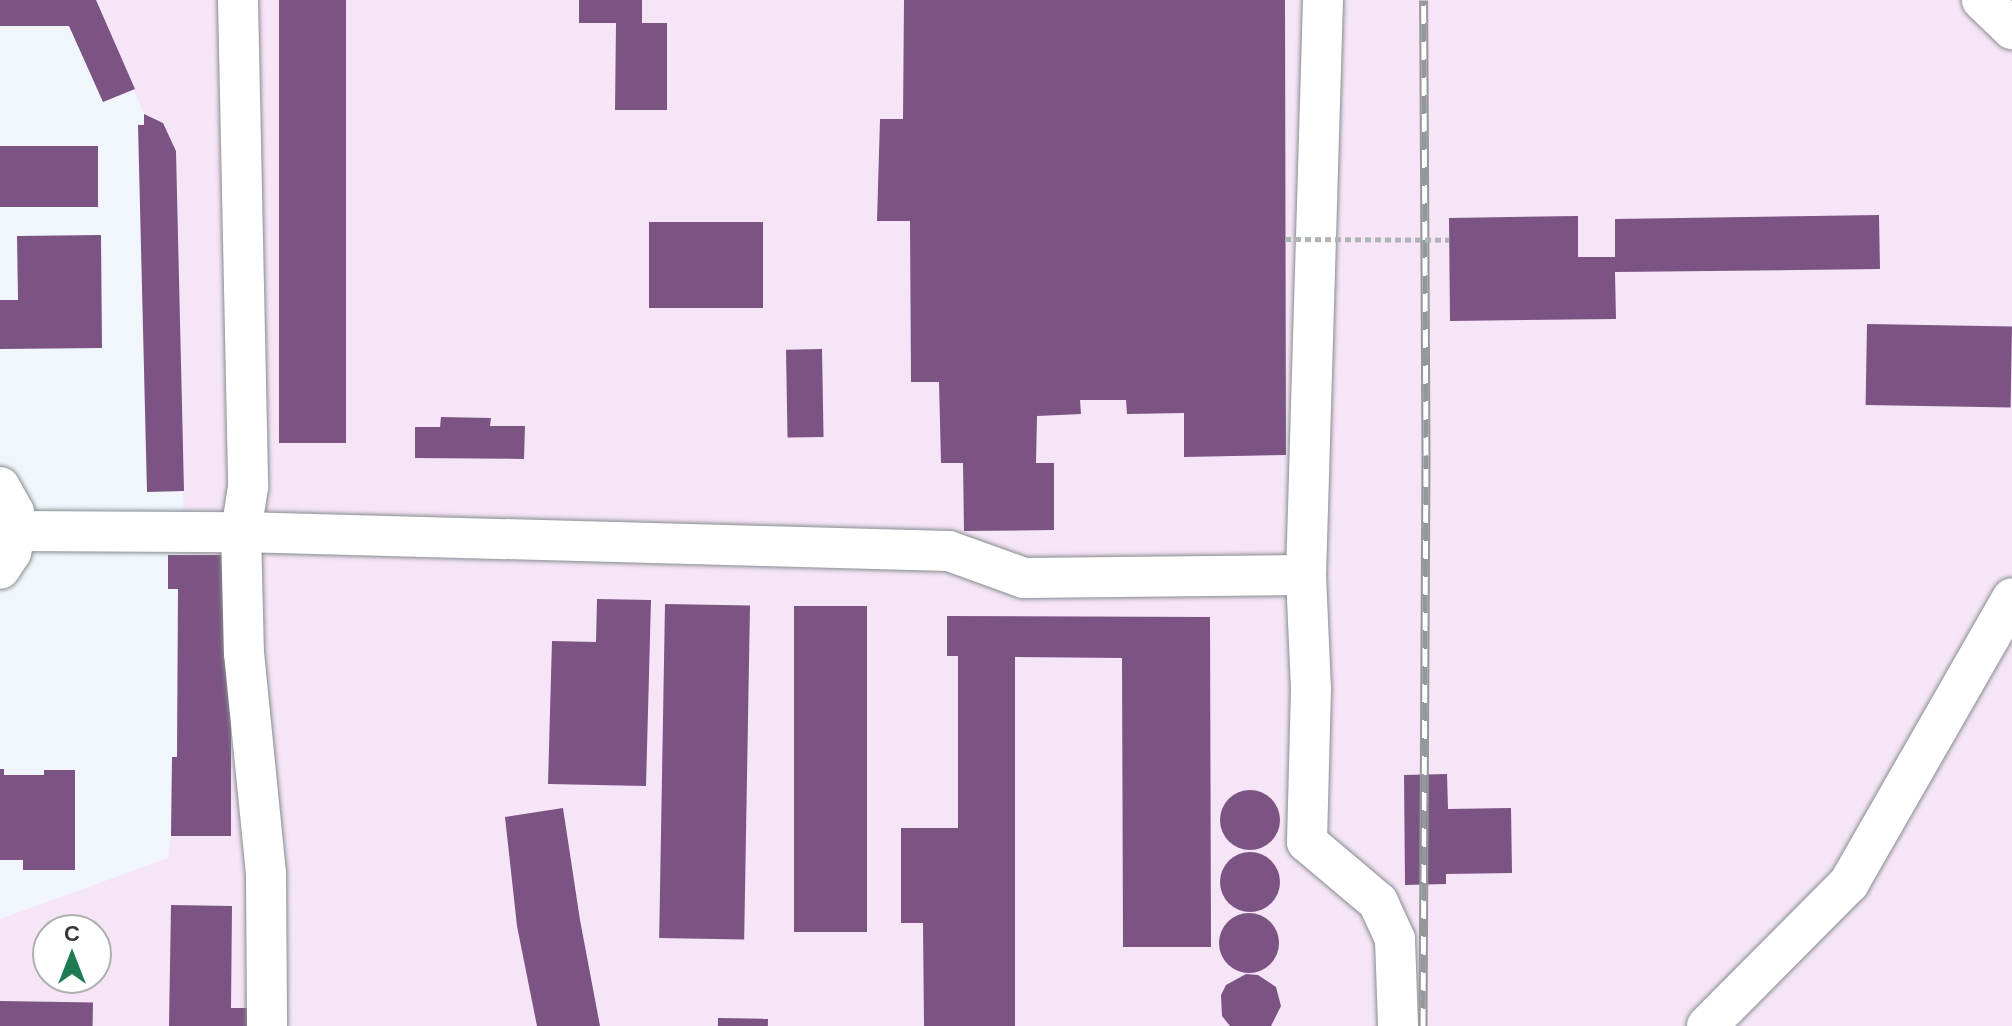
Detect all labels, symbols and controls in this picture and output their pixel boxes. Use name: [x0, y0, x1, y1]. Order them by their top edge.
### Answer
north arrow: [32, 914, 112, 994]
text: С: [64, 919, 80, 945]

